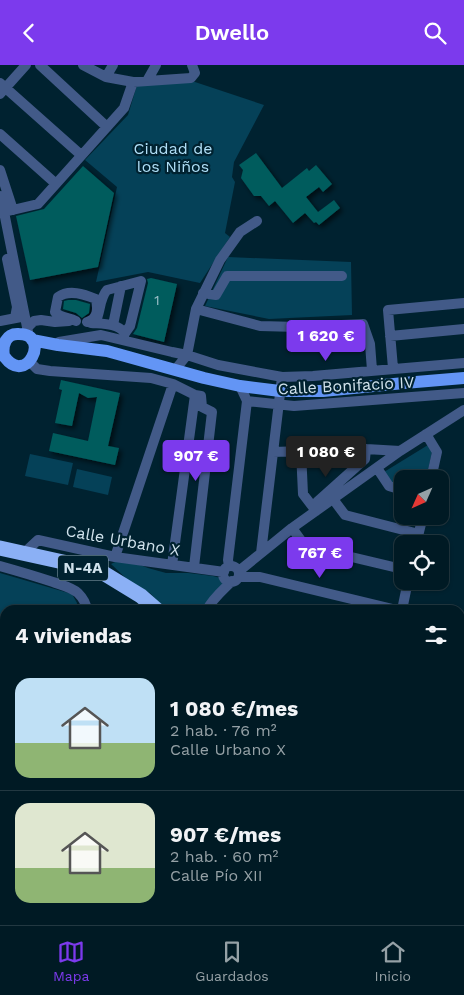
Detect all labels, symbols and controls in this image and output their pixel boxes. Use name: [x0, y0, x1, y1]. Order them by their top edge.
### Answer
icon: back: [15, 19, 43, 47]
icon: search: [421, 19, 449, 47]
text: Dwello: [195, 20, 269, 45]
park label: Ciudad de los Niños: [134, 139, 212, 176]
house number: 1: [154, 292, 160, 308]
pin: 1 620 €: [280, 319, 372, 362]
text: 1 620 €: [298, 326, 354, 345]
street label: Calle Bonifacio IV: [277, 372, 415, 399]
pin: 1 080 €: [280, 435, 372, 478]
pin: 907 €: [161, 439, 231, 482]
text: 1 080 €: [297, 442, 355, 461]
text: 907 €: [174, 446, 218, 465]
north arrow: [394, 470, 449, 525]
map controls: [394, 470, 449, 590]
street label: Calle Urbano X: [64, 521, 182, 560]
button: locate: [394, 535, 449, 590]
pin: 767 €: [285, 537, 355, 579]
text: 767 €: [298, 543, 342, 562]
road number: N-4A: [58, 555, 108, 581]
icon: filters: [422, 621, 450, 649]
text: 4 viviendas: [15, 623, 132, 648]
text: 1 080 €/mes: [170, 696, 298, 721]
icon: home: [55, 698, 115, 758]
text: 2 hab. · 76 m²: [170, 721, 277, 740]
text: Calle Urbano X: [170, 740, 286, 759]
text: 907 €/mes: [170, 822, 281, 847]
icon: home: [55, 823, 115, 883]
text: 2 hab. · 60 m²: [170, 847, 278, 866]
text: Calle Pío XII: [170, 866, 263, 885]
tab: Mapa: [53, 938, 89, 984]
tab: Guardados: [195, 938, 269, 984]
tab: Inicio: [375, 938, 411, 984]

